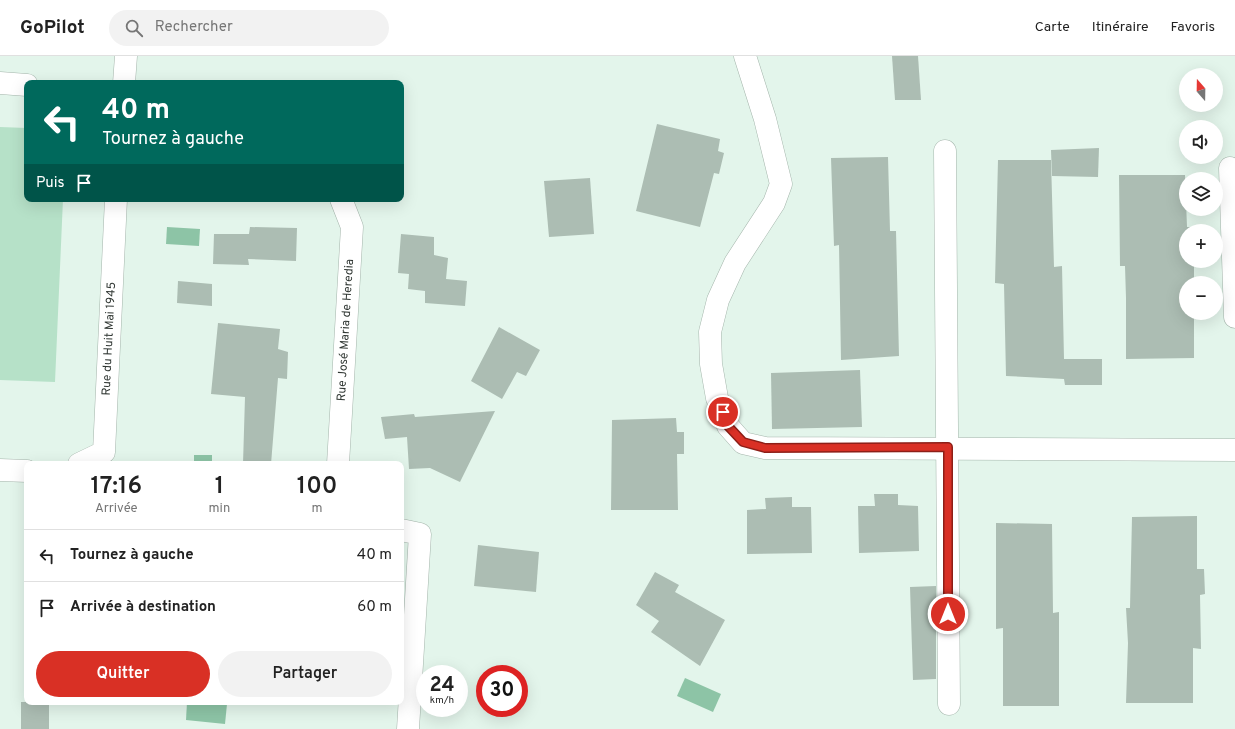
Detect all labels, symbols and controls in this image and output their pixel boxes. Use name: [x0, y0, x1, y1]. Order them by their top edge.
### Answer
search box: [109, 10, 389, 46]
text: GoPilot: [20, 16, 85, 40]
icon: search: [123, 17, 145, 39]
text: Rechercher: [155, 18, 233, 37]
text: Carte: [1035, 19, 1070, 36]
text: Itinéraire: [1092, 19, 1149, 36]
text: Favoris: [1171, 19, 1215, 36]
north arrow: [1179, 68, 1223, 112]
map controls: [1179, 68, 1223, 320]
text: 40 m: [102, 93, 170, 129]
icon: left: [36, 96, 88, 148]
button: sound: [1179, 120, 1223, 164]
text: Tournez à gauche: [102, 128, 244, 151]
icon: arrive: [73, 172, 95, 194]
button: layers: [1179, 172, 1223, 216]
text: Puis: [36, 174, 65, 193]
button: +: [1179, 224, 1223, 268]
street label: Rue José Maria de Heredia: [334, 259, 358, 402]
button: −: [1179, 276, 1223, 320]
street label: Rue du Huit Mai 1945: [99, 282, 120, 396]
pin: [706, 395, 740, 429]
icon: arrive: [712, 401, 734, 423]
text: 17:16: [91, 472, 142, 502]
text: 1: [215, 472, 224, 502]
text: 100: [297, 472, 337, 502]
text: Arrivée: [95, 501, 138, 517]
text: min: [209, 501, 230, 517]
text: m: [312, 501, 323, 517]
icon: left: [36, 545, 58, 567]
text: Tournez à gauche: [70, 546, 194, 565]
text: 40 m: [357, 546, 392, 565]
position arrow: [927, 593, 969, 635]
icon: arrive: [36, 597, 58, 619]
text: Arrivée à destination: [70, 598, 216, 617]
text: 60 m: [357, 598, 392, 617]
button: Quitter: [36, 651, 210, 697]
button: Partager: [218, 651, 392, 697]
speed limit sign: 30: [476, 665, 528, 717]
text: 24: [429, 673, 455, 699]
text: km/h: [430, 694, 454, 707]

